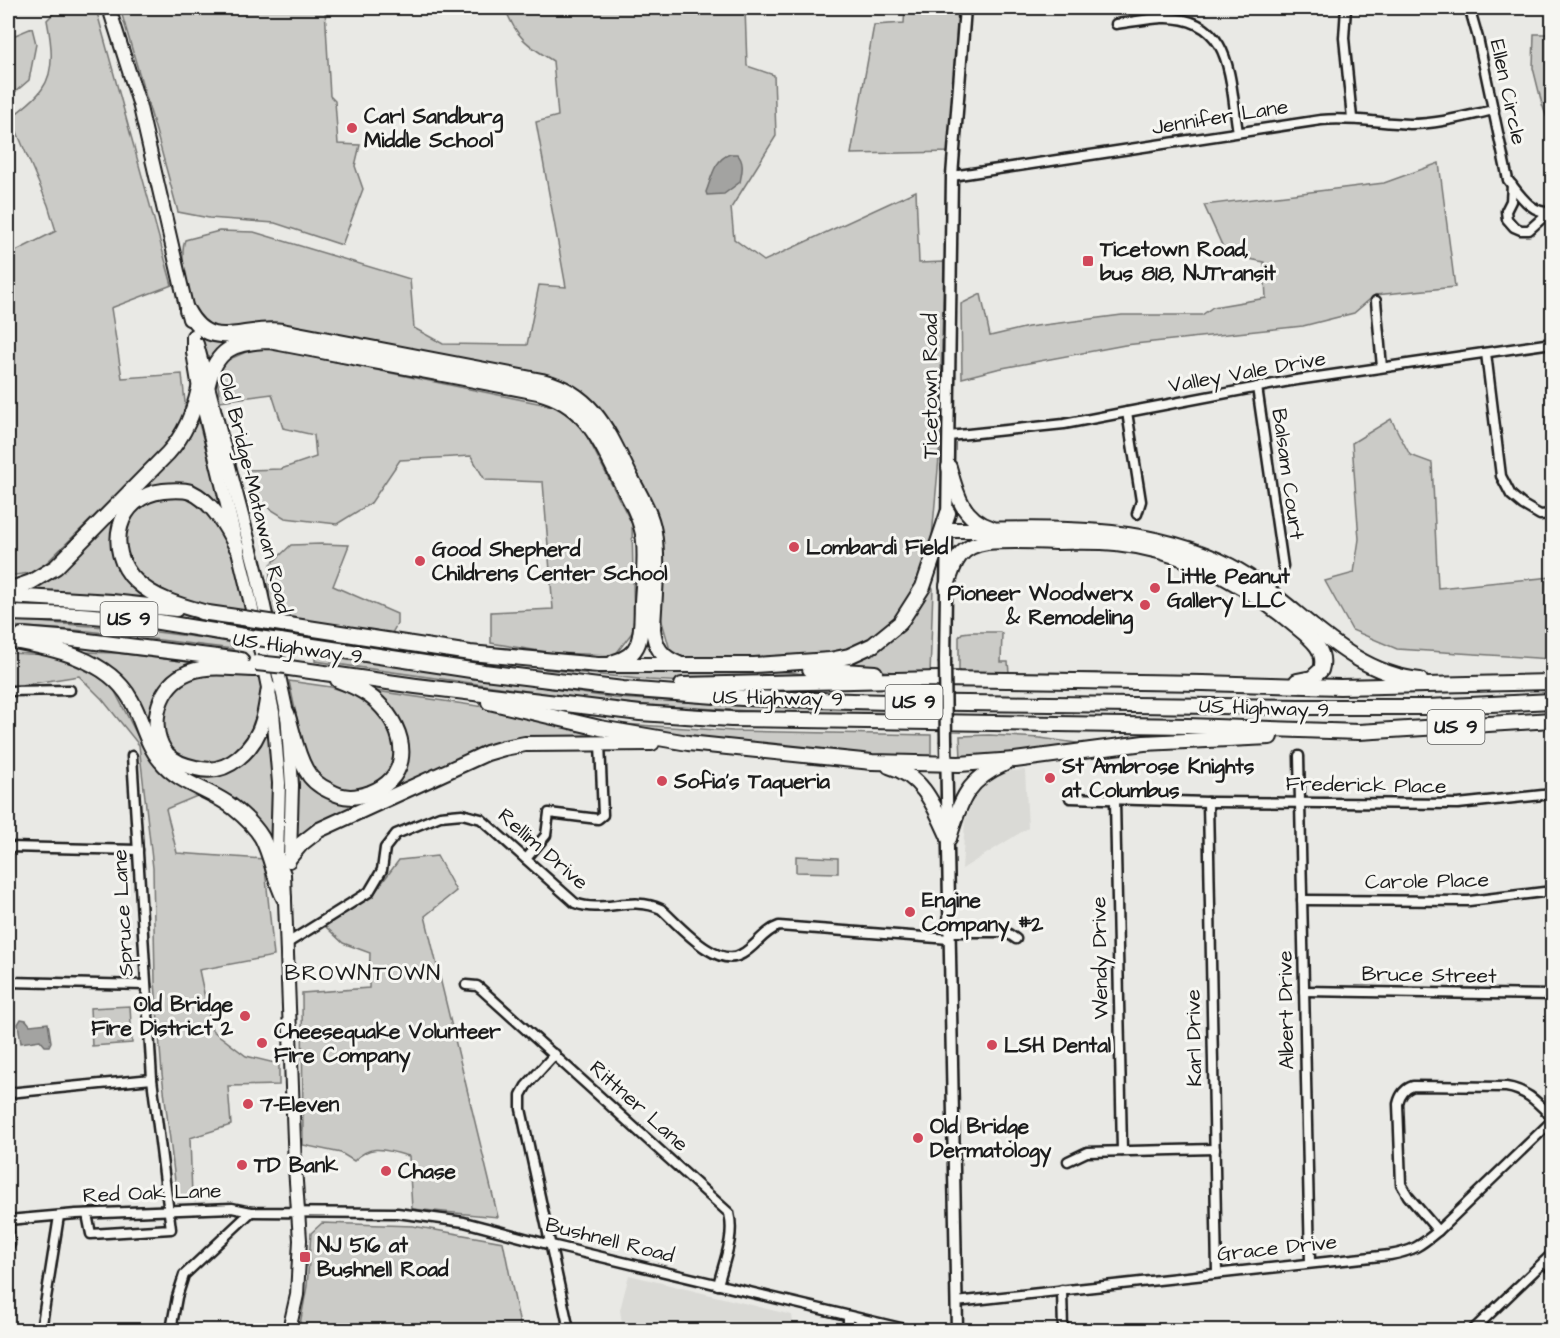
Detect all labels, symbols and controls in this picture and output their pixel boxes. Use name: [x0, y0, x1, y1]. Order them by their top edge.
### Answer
street label: Ellen Circle: [1483, 37, 1533, 147]
street label: Jennifer Lane: [1150, 92, 1290, 142]
place label: Carl Sandburg Middle School: [364, 102, 503, 155]
marker: Carl Sandburg Middle School: [345, 121, 359, 135]
place label: Ticetown Road, bus 818, NJTransit: [1099, 235, 1276, 288]
marker: Ticetown Road, bus 818, NJTransit: [1081, 254, 1095, 268]
street label: Ticetown Road: [916, 313, 945, 459]
street label: Valley Vale Drive: [1166, 344, 1328, 402]
street label: Old Bridge-Matawan Road: [209, 369, 299, 617]
street label: Balsam Court: [1264, 406, 1312, 542]
place label: Lombardi Field: [806, 533, 948, 562]
place label: Good Shepherd Childrens Center School: [432, 535, 668, 588]
marker: Lombardi Field: [787, 540, 801, 554]
marker: Good Shepherd Childrens Center School: [413, 554, 427, 568]
place label: Little Peanut Gallery LLC: [1167, 562, 1290, 618]
place label: Pioneer Woodwerx & Remodeling: [947, 579, 1134, 634]
marker: Little Peanut Gallery LLC: [1148, 581, 1162, 595]
marker: Pioneer Woodwerx & Remodeling: [1138, 598, 1152, 612]
road number: US 9: [100, 602, 158, 636]
street label: US Highway 9: [231, 625, 365, 673]
street label: US Highway 9: [713, 682, 843, 716]
road number: US 9: [886, 685, 942, 719]
street label: US Highway 9: [1198, 691, 1330, 727]
road number: US 9: [1428, 710, 1484, 744]
place label: St Ambrose Knights at Columbus: [1061, 752, 1255, 805]
place label: Sofia's Taqueria: [673, 767, 830, 797]
street label: Frederick Place: [1285, 769, 1447, 801]
marker: St Ambrose Knights at Columbus: [1043, 771, 1057, 785]
marker: Sofia's Taqueria: [655, 774, 669, 788]
street label: Rellim Drive: [491, 801, 595, 897]
street label: Spruce Lane: [105, 848, 142, 977]
street label: Carole Place: [1365, 865, 1489, 897]
place label: Engine Company #2: [922, 886, 1044, 942]
street label: Wendy Drive: [1084, 896, 1118, 1020]
marker: Engine Company #2: [903, 905, 917, 919]
street label: Albert Drive: [1270, 950, 1302, 1070]
district label: BROWNTOWN: [285, 958, 441, 989]
street label: Bruce Street: [1361, 959, 1497, 991]
street label: Karl Drive: [1179, 989, 1209, 1087]
place label: Old Bridge Fire District 2: [91, 990, 234, 1043]
marker: Old Bridge Fire District 2: [238, 1009, 252, 1023]
place label: Cheesequake Volunteer Fire Company: [274, 1017, 501, 1073]
place label: LSH Dental: [1004, 1031, 1112, 1060]
marker: Cheesequake Volunteer Fire Company: [255, 1036, 269, 1050]
marker: LSH Dental: [985, 1038, 999, 1052]
street label: Rittner Lane: [583, 1054, 695, 1158]
place label: 7-Eleven: [259, 1090, 340, 1119]
marker: 7-Eleven: [241, 1097, 255, 1111]
place label: Old Bridge Dermatology: [930, 1112, 1052, 1168]
marker: Old Bridge Dermatology: [911, 1131, 925, 1145]
place label: TD Bank: [253, 1151, 338, 1180]
place label: Chase: [398, 1157, 456, 1186]
marker: TD Bank: [235, 1158, 249, 1172]
marker: Chase: [379, 1164, 393, 1178]
street label: Red Oak Lane: [82, 1176, 222, 1210]
street label: Bushnell Road: [543, 1210, 678, 1270]
street label: Grace Drive: [1216, 1227, 1338, 1269]
place label: NJ 516 at Bushnell Road: [317, 1231, 449, 1284]
marker: NJ 516 at Bushnell Road: [298, 1250, 312, 1264]

